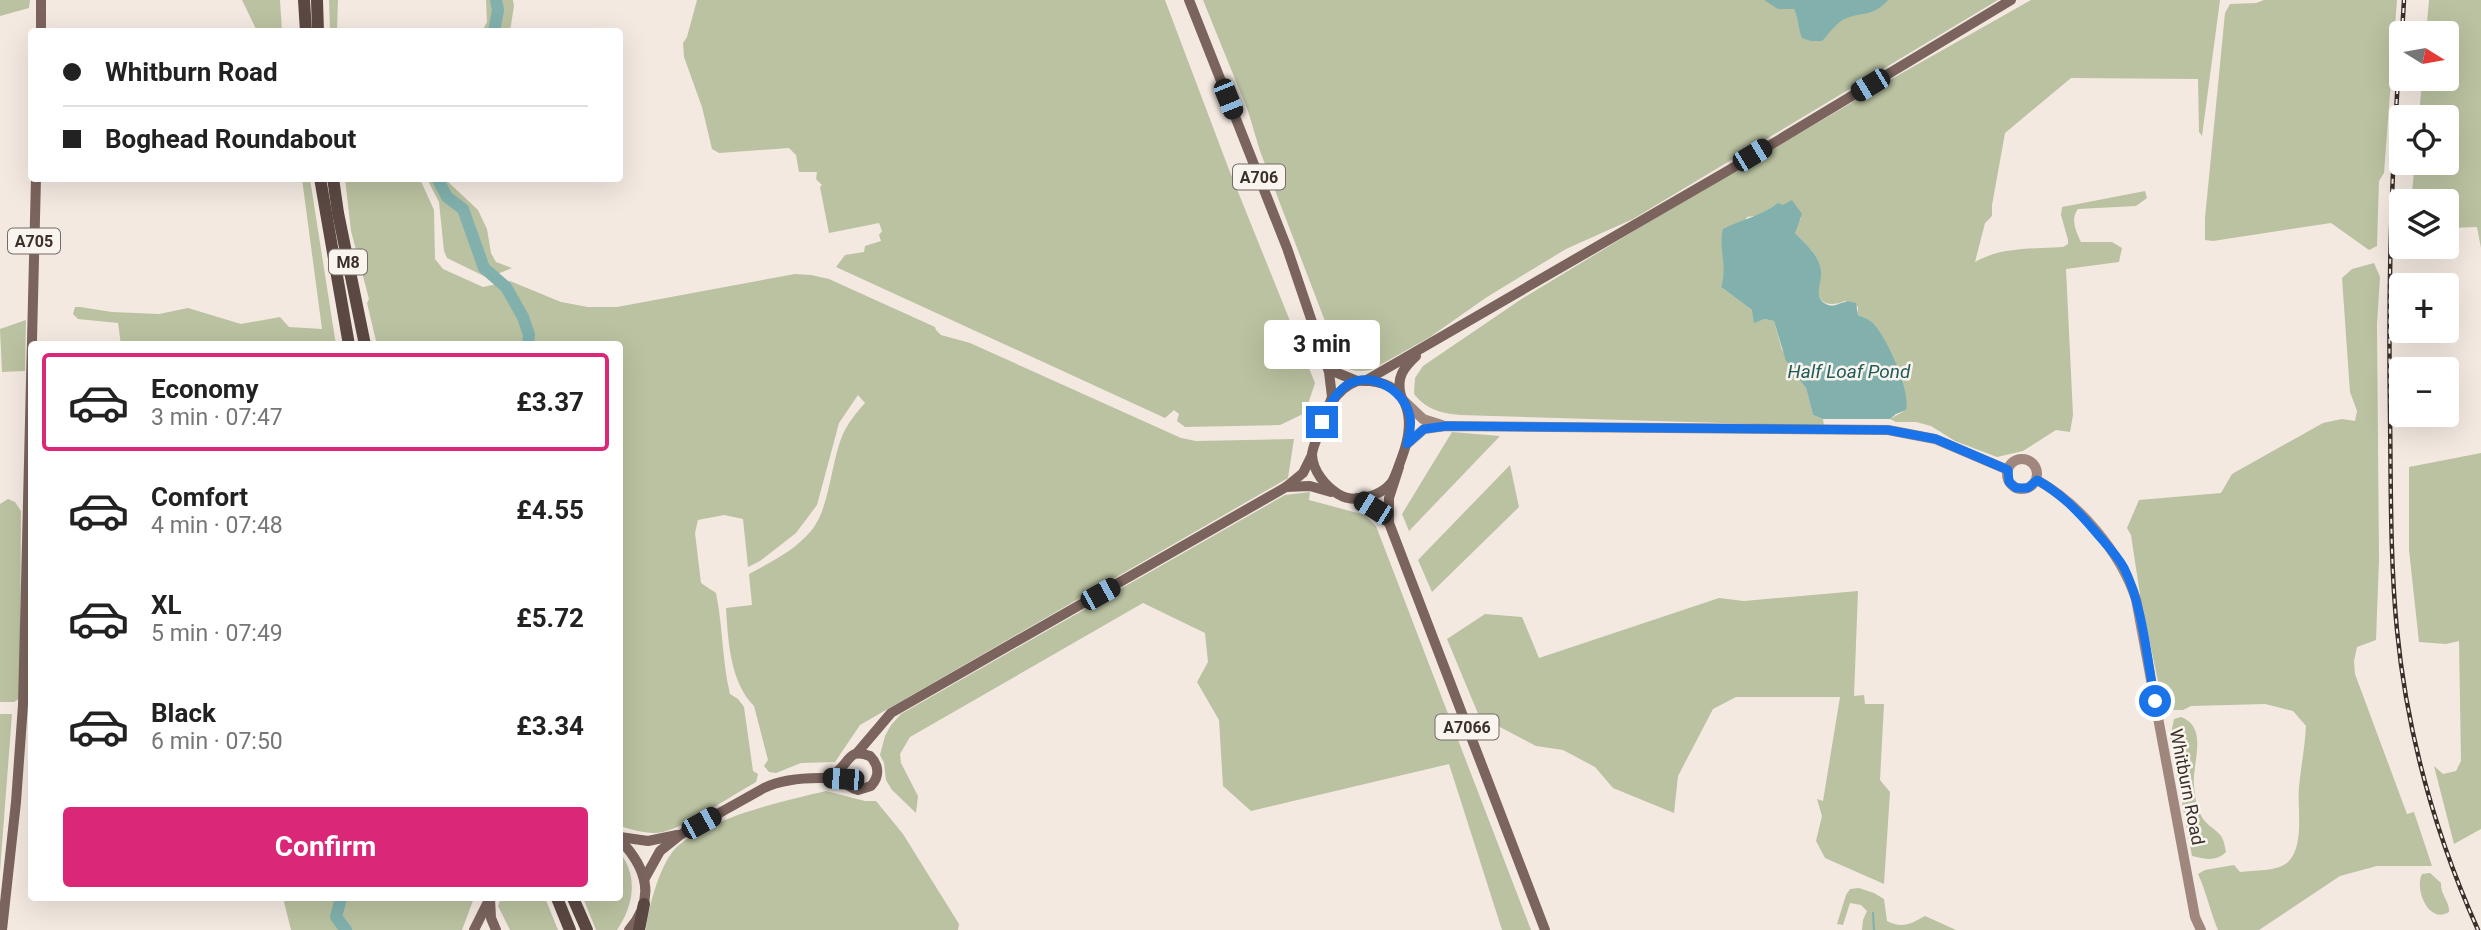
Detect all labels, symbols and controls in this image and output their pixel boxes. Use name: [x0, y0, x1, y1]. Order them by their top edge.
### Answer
north arrow: [2389, 21, 2459, 91]
map controls: [2389, 21, 2459, 427]
text: Whitburn Road: [105, 57, 278, 87]
car: [1847, 65, 1894, 105]
car: [1211, 76, 1246, 122]
button: locate: [2389, 105, 2459, 175]
text: Boghead Roundabout: [105, 124, 356, 154]
car: [1729, 135, 1776, 175]
road number: A706: [1233, 164, 1285, 190]
button: layers: [2389, 189, 2459, 259]
road number: A705: [8, 229, 60, 254]
road number: M8: [329, 250, 367, 274]
button: +: [2389, 273, 2459, 343]
callout: 3 min: [1264, 320, 1380, 370]
text: 3 min: [1293, 331, 1351, 358]
button: −: [2389, 357, 2459, 427]
water label: Half Loaf Pond: [1788, 360, 1911, 383]
icon: car: [67, 371, 130, 434]
text: Economy: [151, 374, 258, 404]
text: £3.37: [516, 387, 584, 417]
text: 3 min · 07:47: [151, 404, 283, 431]
route end: [1306, 406, 1338, 438]
icon: car: [67, 479, 130, 542]
text: Comfort: [151, 482, 248, 512]
car: [1350, 488, 1397, 528]
text: £4.55: [516, 495, 584, 525]
text: 4 min · 07:48: [151, 512, 283, 539]
car: [1077, 575, 1124, 613]
icon: car: [67, 587, 130, 650]
text: XL: [151, 590, 182, 620]
text: £5.72: [516, 603, 584, 633]
text: 5 min · 07:49: [151, 620, 283, 647]
route start: [2139, 685, 2171, 717]
icon: car: [67, 695, 130, 758]
text: Black: [151, 698, 216, 728]
text: £3.34: [516, 711, 584, 741]
road number: A7066: [1436, 714, 1498, 740]
street label: Whitburn Road: [2166, 727, 2209, 847]
text: 6 min · 07:50: [151, 728, 283, 755]
car: [822, 767, 865, 791]
car: [678, 804, 725, 842]
button: Confirm: [63, 807, 588, 887]

